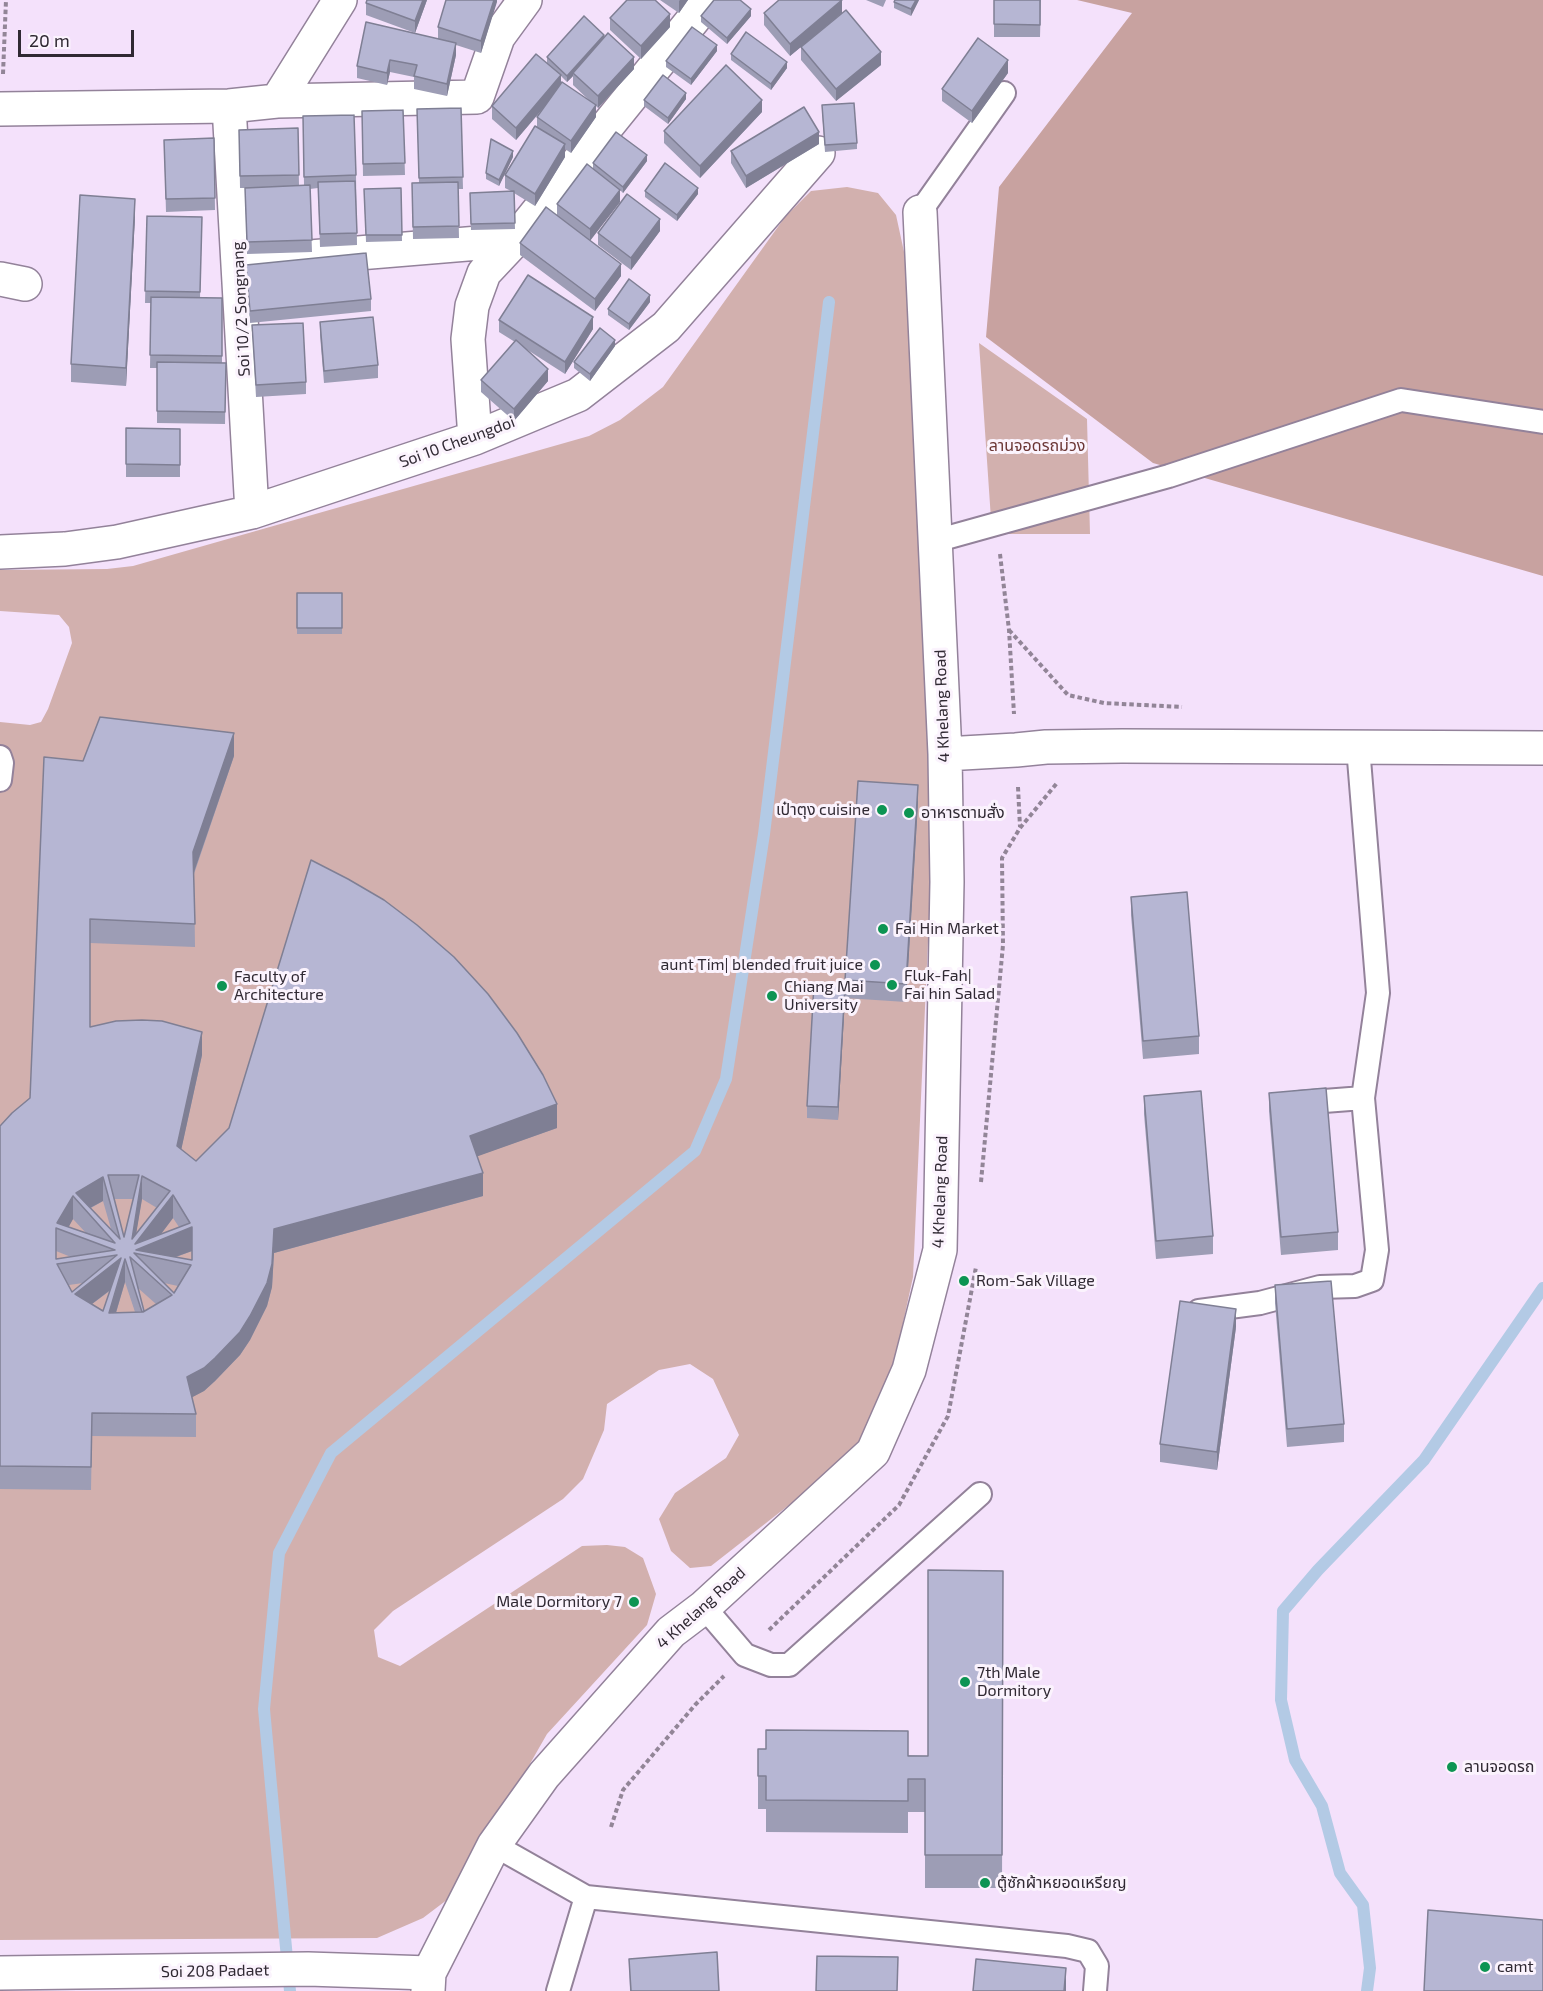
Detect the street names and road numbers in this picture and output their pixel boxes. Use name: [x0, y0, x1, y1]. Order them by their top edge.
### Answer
street label: Soi 10/2 Songnang: [228, 241, 254, 377]
street label: Soi 10 Cheungdoi: [397, 412, 517, 472]
street label: 4 Khelang Road: [930, 649, 954, 763]
street label: 4 Khelang Road: [928, 1135, 952, 1249]
street label: 4 Khelang Road: [653, 1563, 749, 1653]
street label: Soi 208 Padaet: [161, 1960, 269, 1982]

